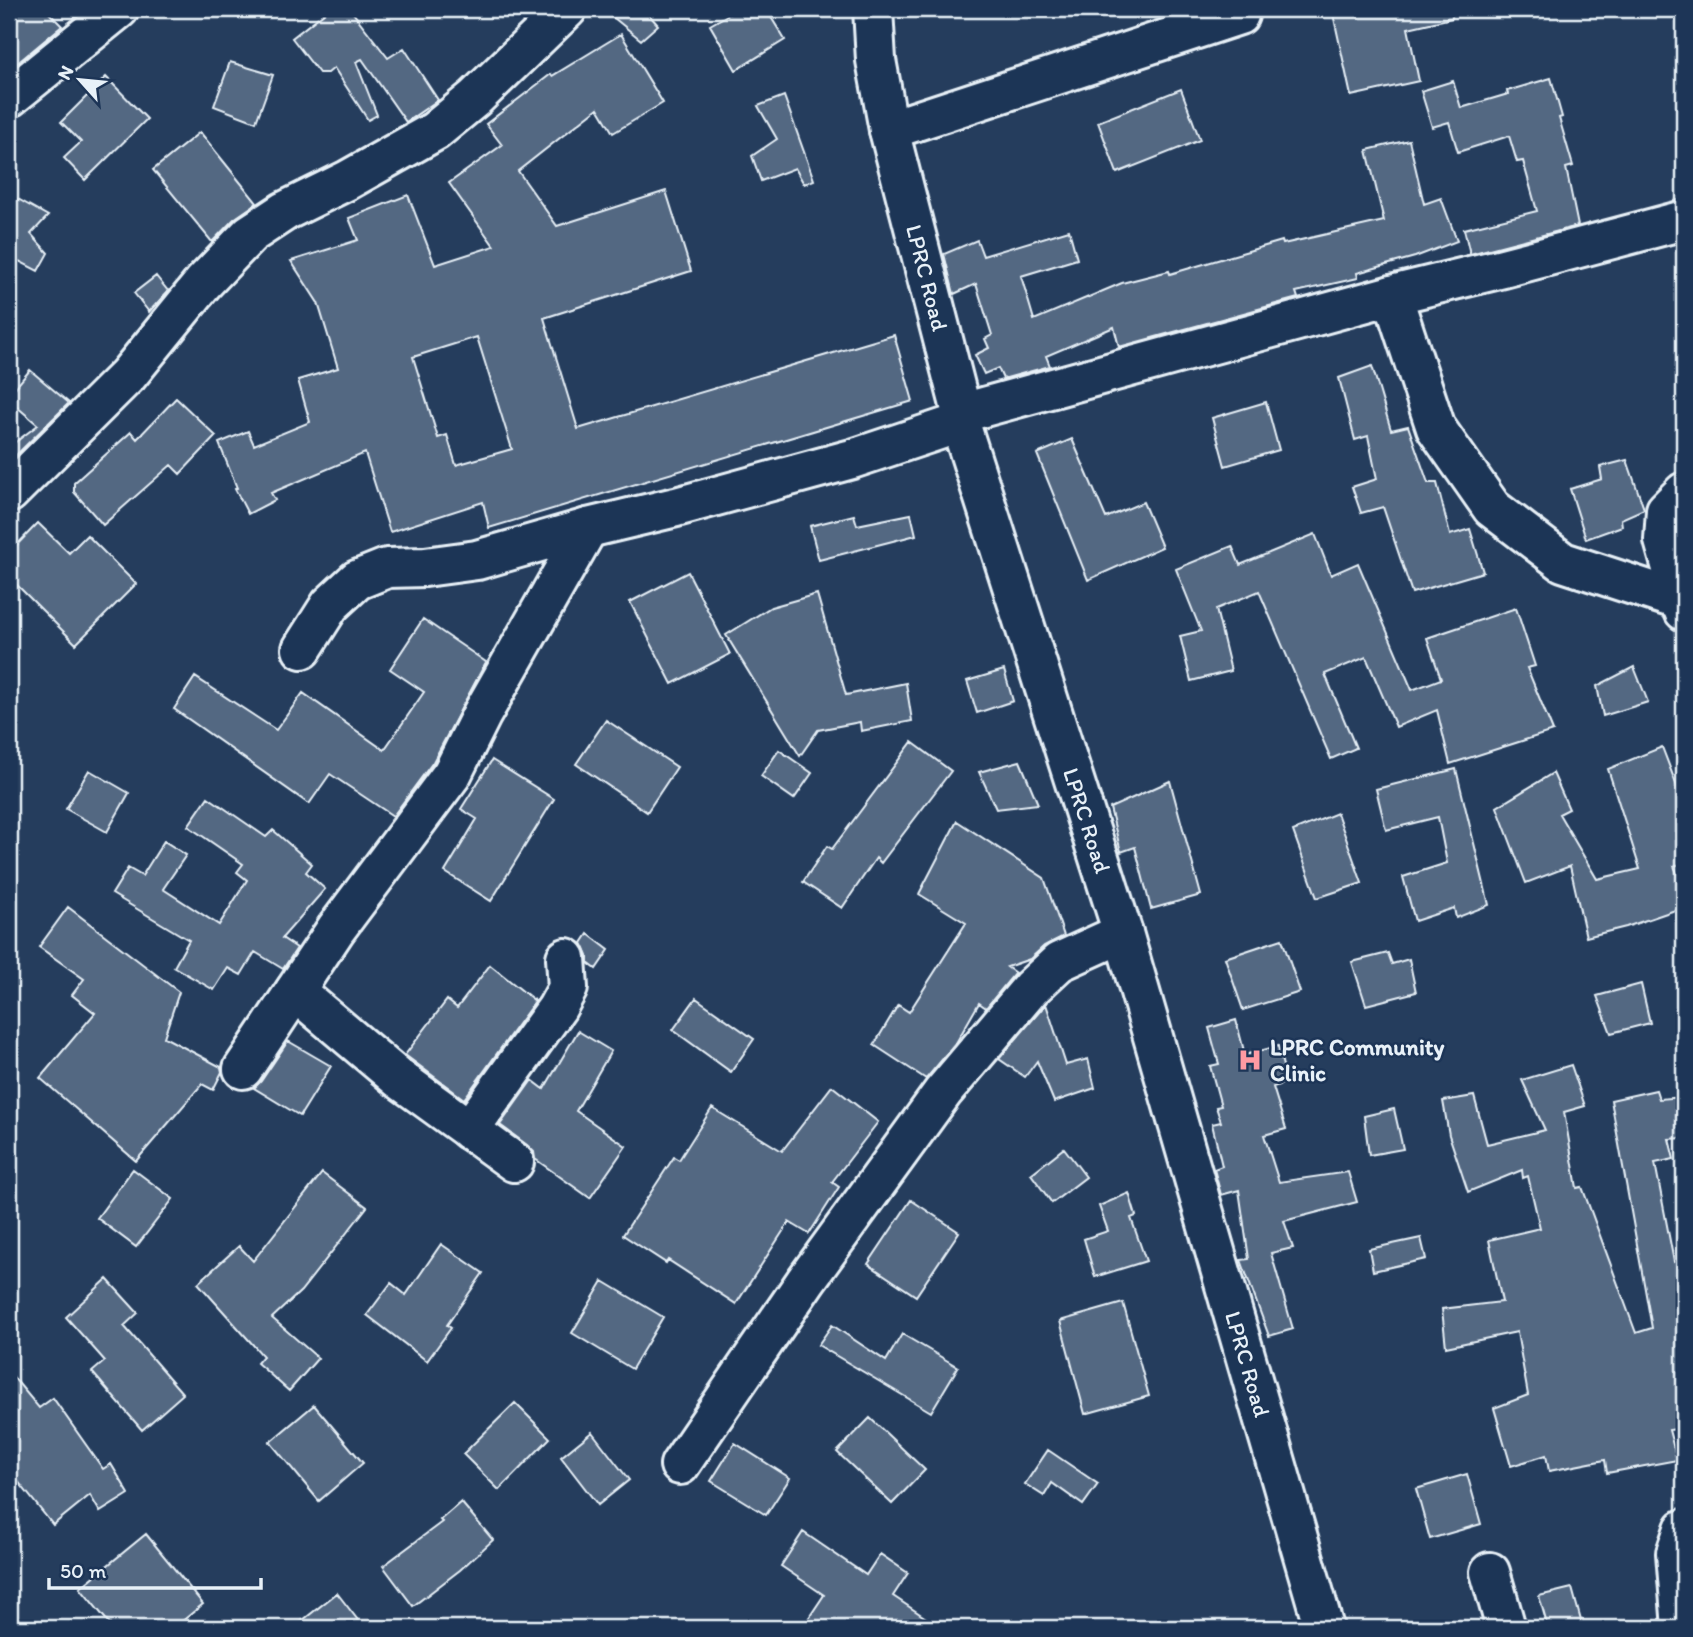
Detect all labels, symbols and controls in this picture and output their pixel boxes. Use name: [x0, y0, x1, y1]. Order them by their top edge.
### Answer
north arrow: [46, 46, 116, 116]
text: N: [52, 62, 78, 83]
street label: LPRC Road: [900, 222, 954, 334]
street label: LPRC Road: [1057, 764, 1117, 877]
place label: LPRC Community Clinic: [1270, 1033, 1444, 1087]
hospital icon: LPRC Community Clinic: [1236, 1046, 1264, 1074]
street label: LPRC Road: [1219, 1308, 1276, 1421]
scale bar: [49, 1546, 261, 1590]
text: 50 m: [60, 1558, 107, 1583]

